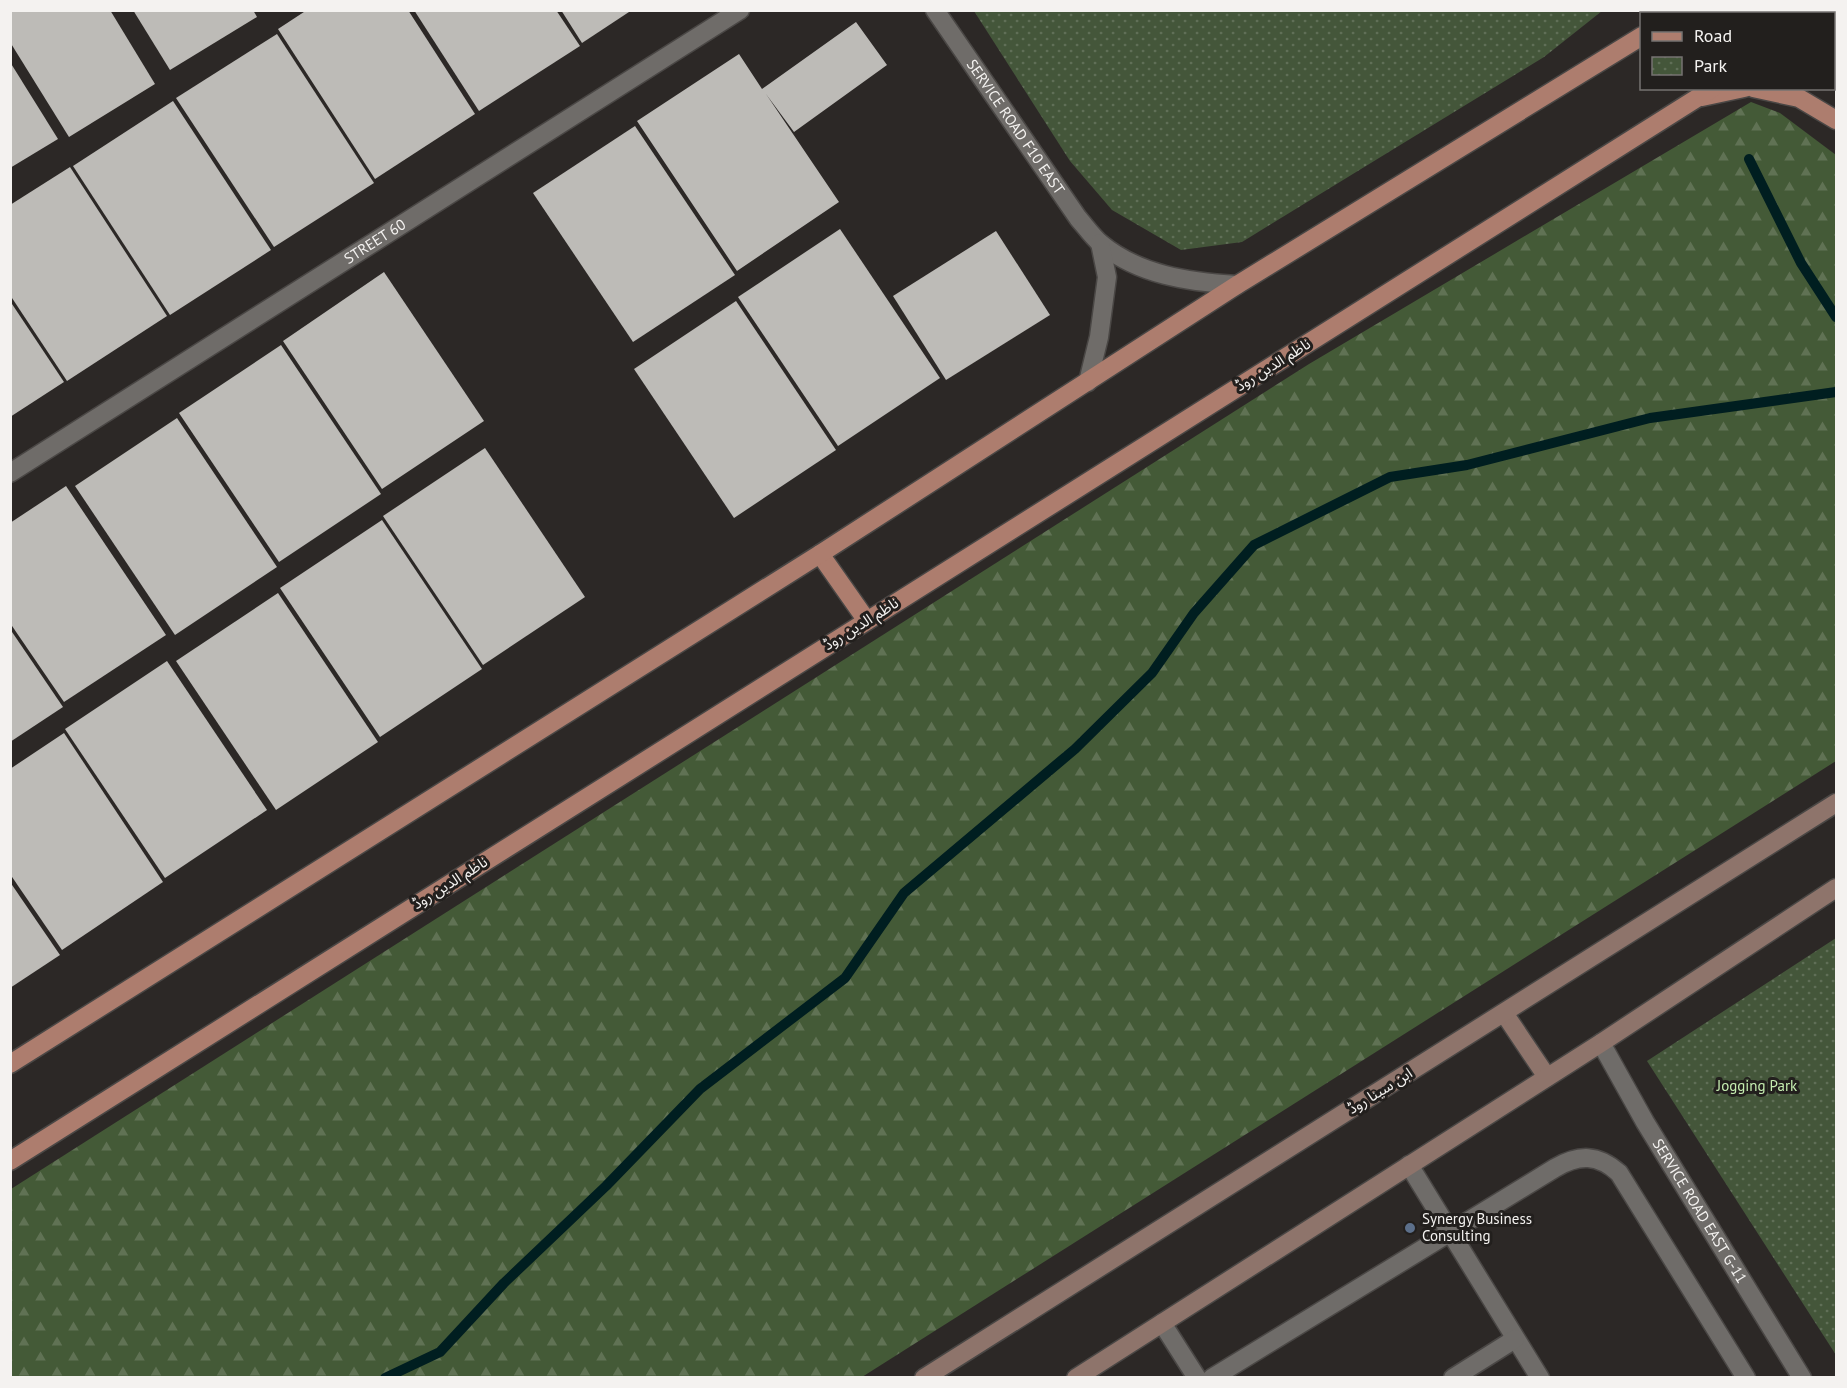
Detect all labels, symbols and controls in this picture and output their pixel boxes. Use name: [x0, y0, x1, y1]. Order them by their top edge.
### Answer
legend: [1640, 12, 1835, 90]
text: Road: [1694, 24, 1732, 47]
text: Park: [1694, 54, 1727, 77]
street label: SERVICE ROAD F10 EAST: [963, 55, 1069, 199]
street label: STREET 60: [340, 215, 409, 268]
street label: ناظم الدین روڈ: [1232, 334, 1315, 397]
street label: ناظم الدین روڈ: [820, 593, 903, 656]
street label: ناظم الدین روڈ: [409, 852, 492, 915]
street label: ابن سینا روڈ: [1344, 1063, 1416, 1118]
park label: Jogging Park: [1716, 1076, 1798, 1095]
street label: SERVICE ROAD EAST G-11: [1649, 1135, 1752, 1287]
place label: Synergy Business Consulting: [1422, 1209, 1532, 1245]
marker: Synergy Business Consulting: [1403, 1221, 1417, 1235]

